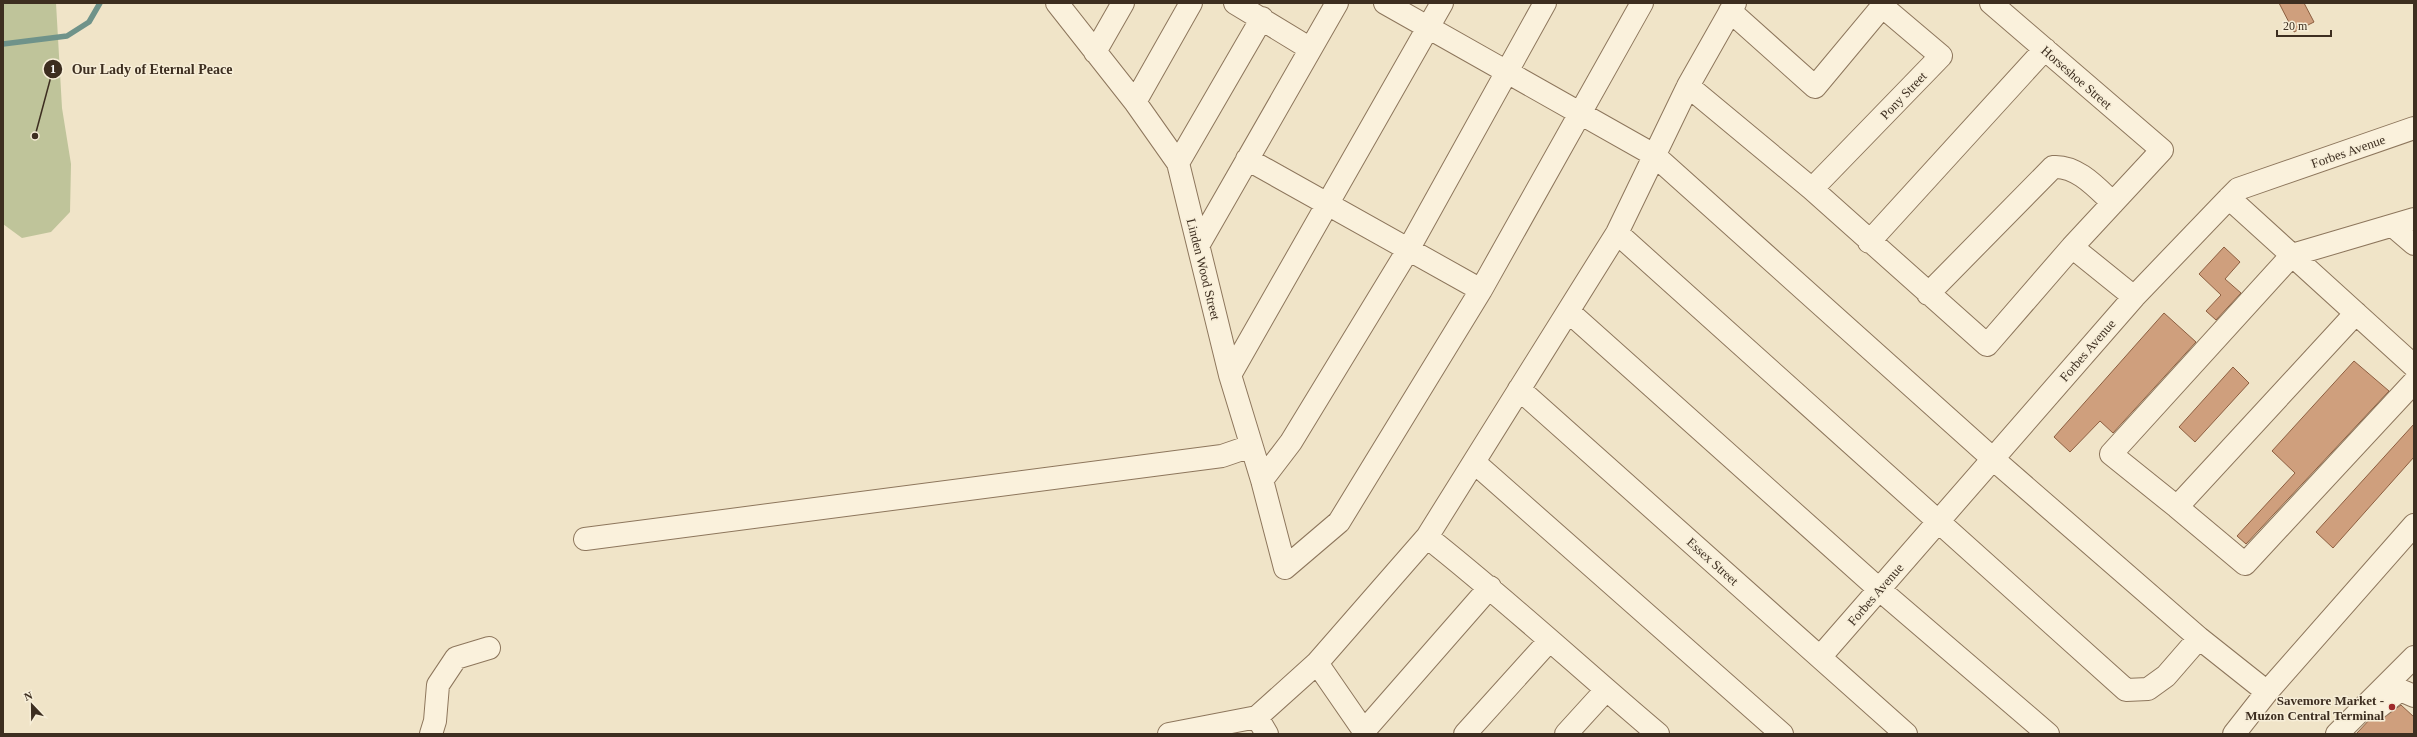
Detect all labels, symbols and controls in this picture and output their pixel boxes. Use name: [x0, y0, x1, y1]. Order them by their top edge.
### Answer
scale bar: [2277, 12, 2331, 38]
text: 20 m: [2283, 19, 2308, 33]
street label: Horseshoe Street: [2038, 43, 2115, 112]
callout: Our Lady of Eternal Peace: [43, 56, 240, 82]
text: 1: [50, 62, 56, 76]
text: Our Lady of Eternal Peace: [72, 62, 232, 77]
street label: Pony Street: [1877, 68, 1930, 122]
street label: Forbes Avenue: [2309, 132, 2387, 171]
street label: Linden Wood Street: [1184, 217, 1223, 322]
street label: Forbes Avenue: [2056, 316, 2119, 384]
street label: Essex Street: [1684, 534, 1742, 589]
street label: Forbes Avenue: [1844, 560, 1907, 628]
north arrow: [12, 685, 52, 725]
text: N: [22, 689, 34, 703]
place label: Savemore Market - Muzon Central Terminal: [2245, 693, 2384, 723]
marker: Savemore Market - Muzon Central Terminal: [2387, 702, 2397, 712]

